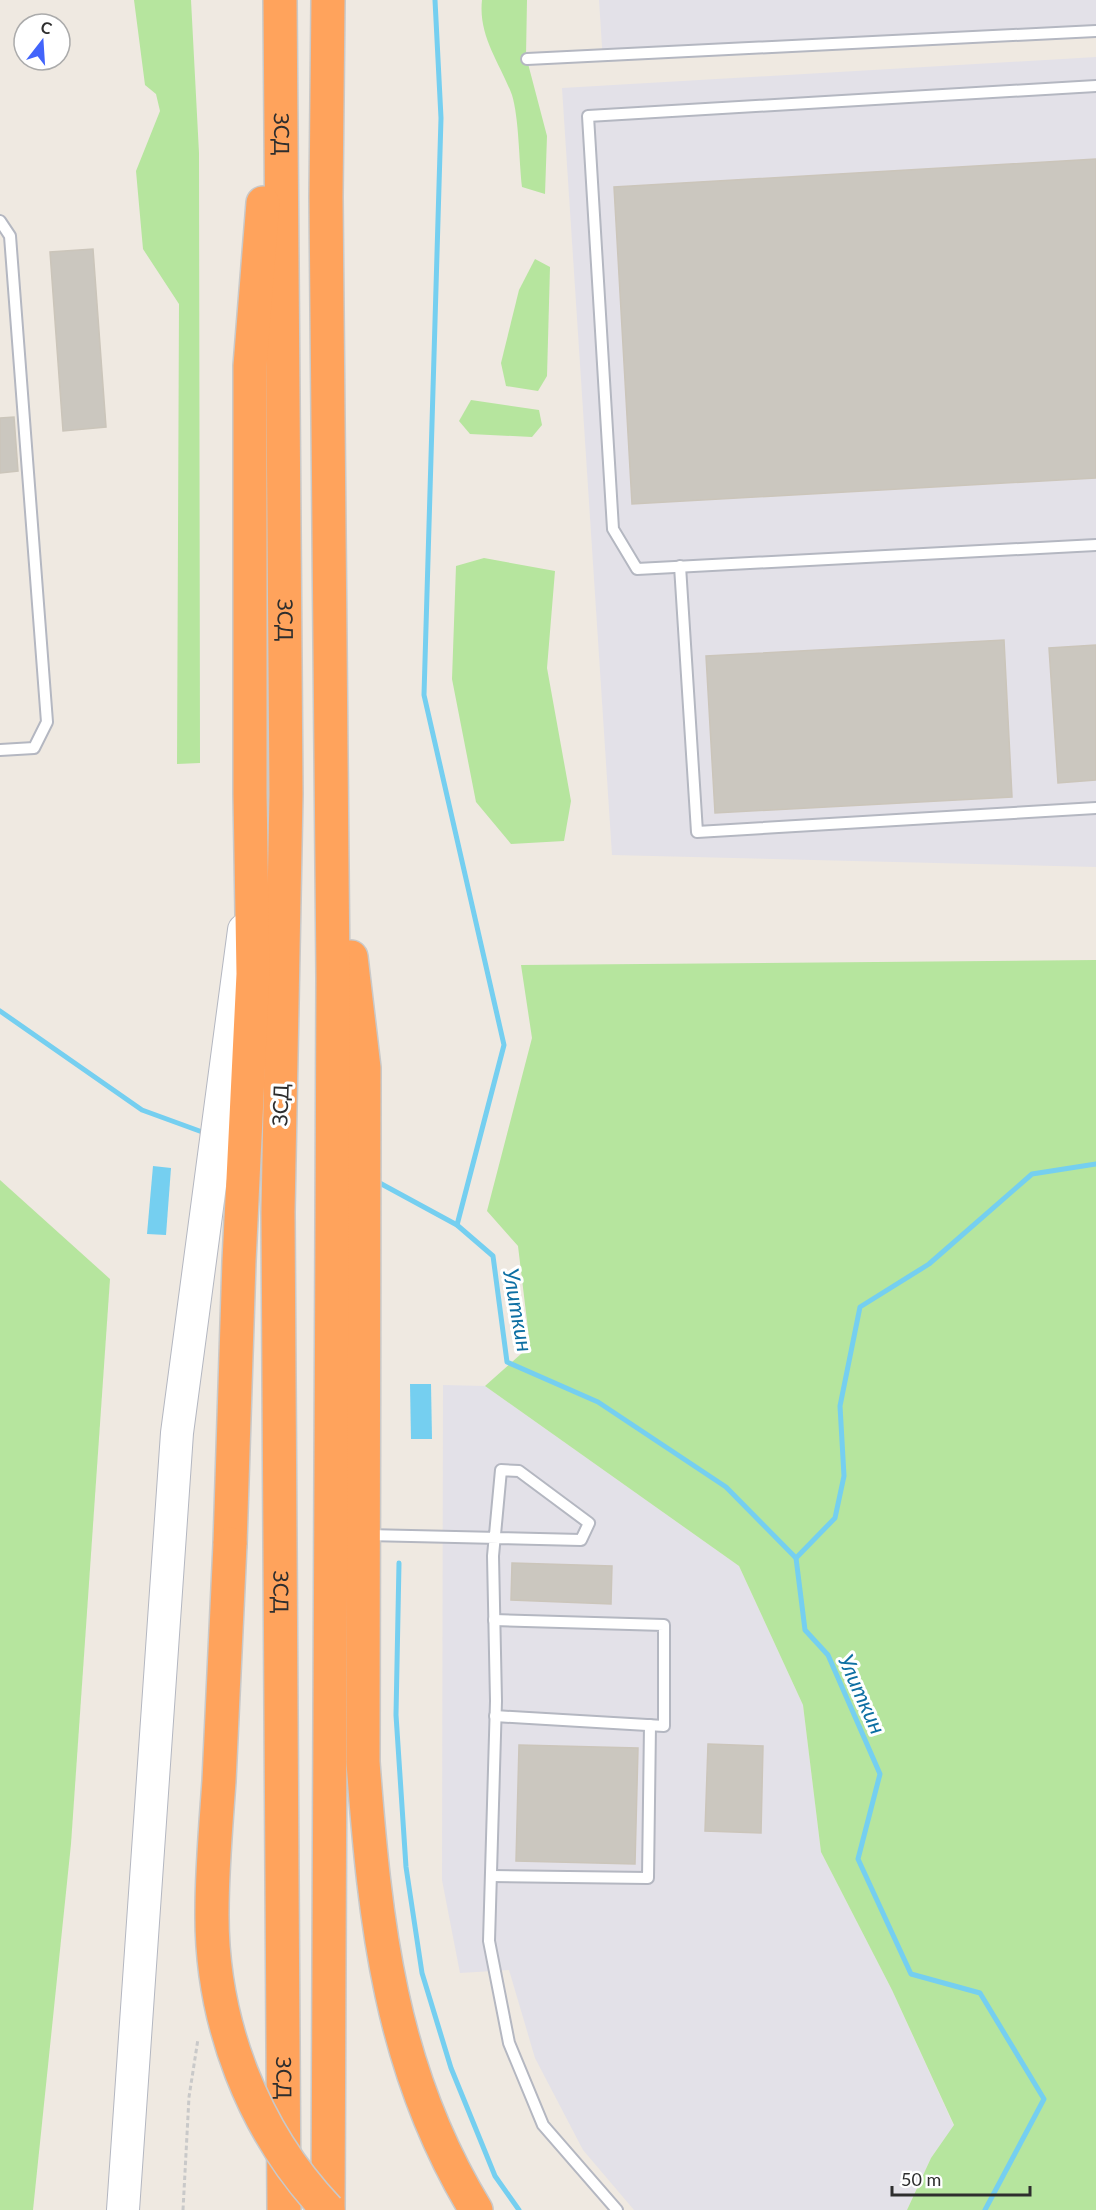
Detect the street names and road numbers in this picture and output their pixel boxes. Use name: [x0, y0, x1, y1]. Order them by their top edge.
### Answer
street label: ЗСД: [270, 113, 295, 155]
street label: ЗСД: [274, 599, 299, 641]
street label: ЗСД: [266, 1083, 293, 1127]
street label: ЗСД: [269, 1570, 294, 1613]
street label: ЗСД: [272, 2056, 297, 2099]

